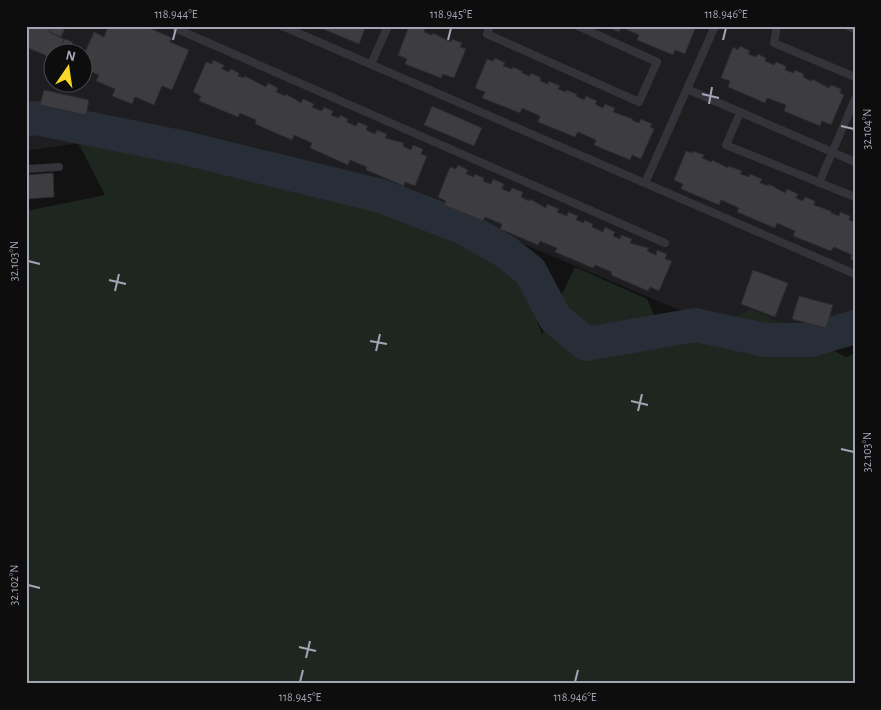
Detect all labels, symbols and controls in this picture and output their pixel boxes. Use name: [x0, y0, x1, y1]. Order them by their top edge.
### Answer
text: 118.944°E: [154, 8, 198, 20]
text: 118.945°E: [430, 8, 472, 20]
text: 118.946°E: [704, 8, 748, 20]
north arrow: [42, 42, 92, 92]
text: N: [64, 48, 77, 64]
text: 32.104°N: [861, 108, 873, 150]
text: 32.103°N: [8, 241, 20, 281]
text: 32.103°N: [861, 432, 873, 472]
text: 32.102°N: [8, 565, 20, 605]
text: 118.945°E: [279, 691, 321, 703]
text: 118.946°E: [553, 691, 597, 703]

